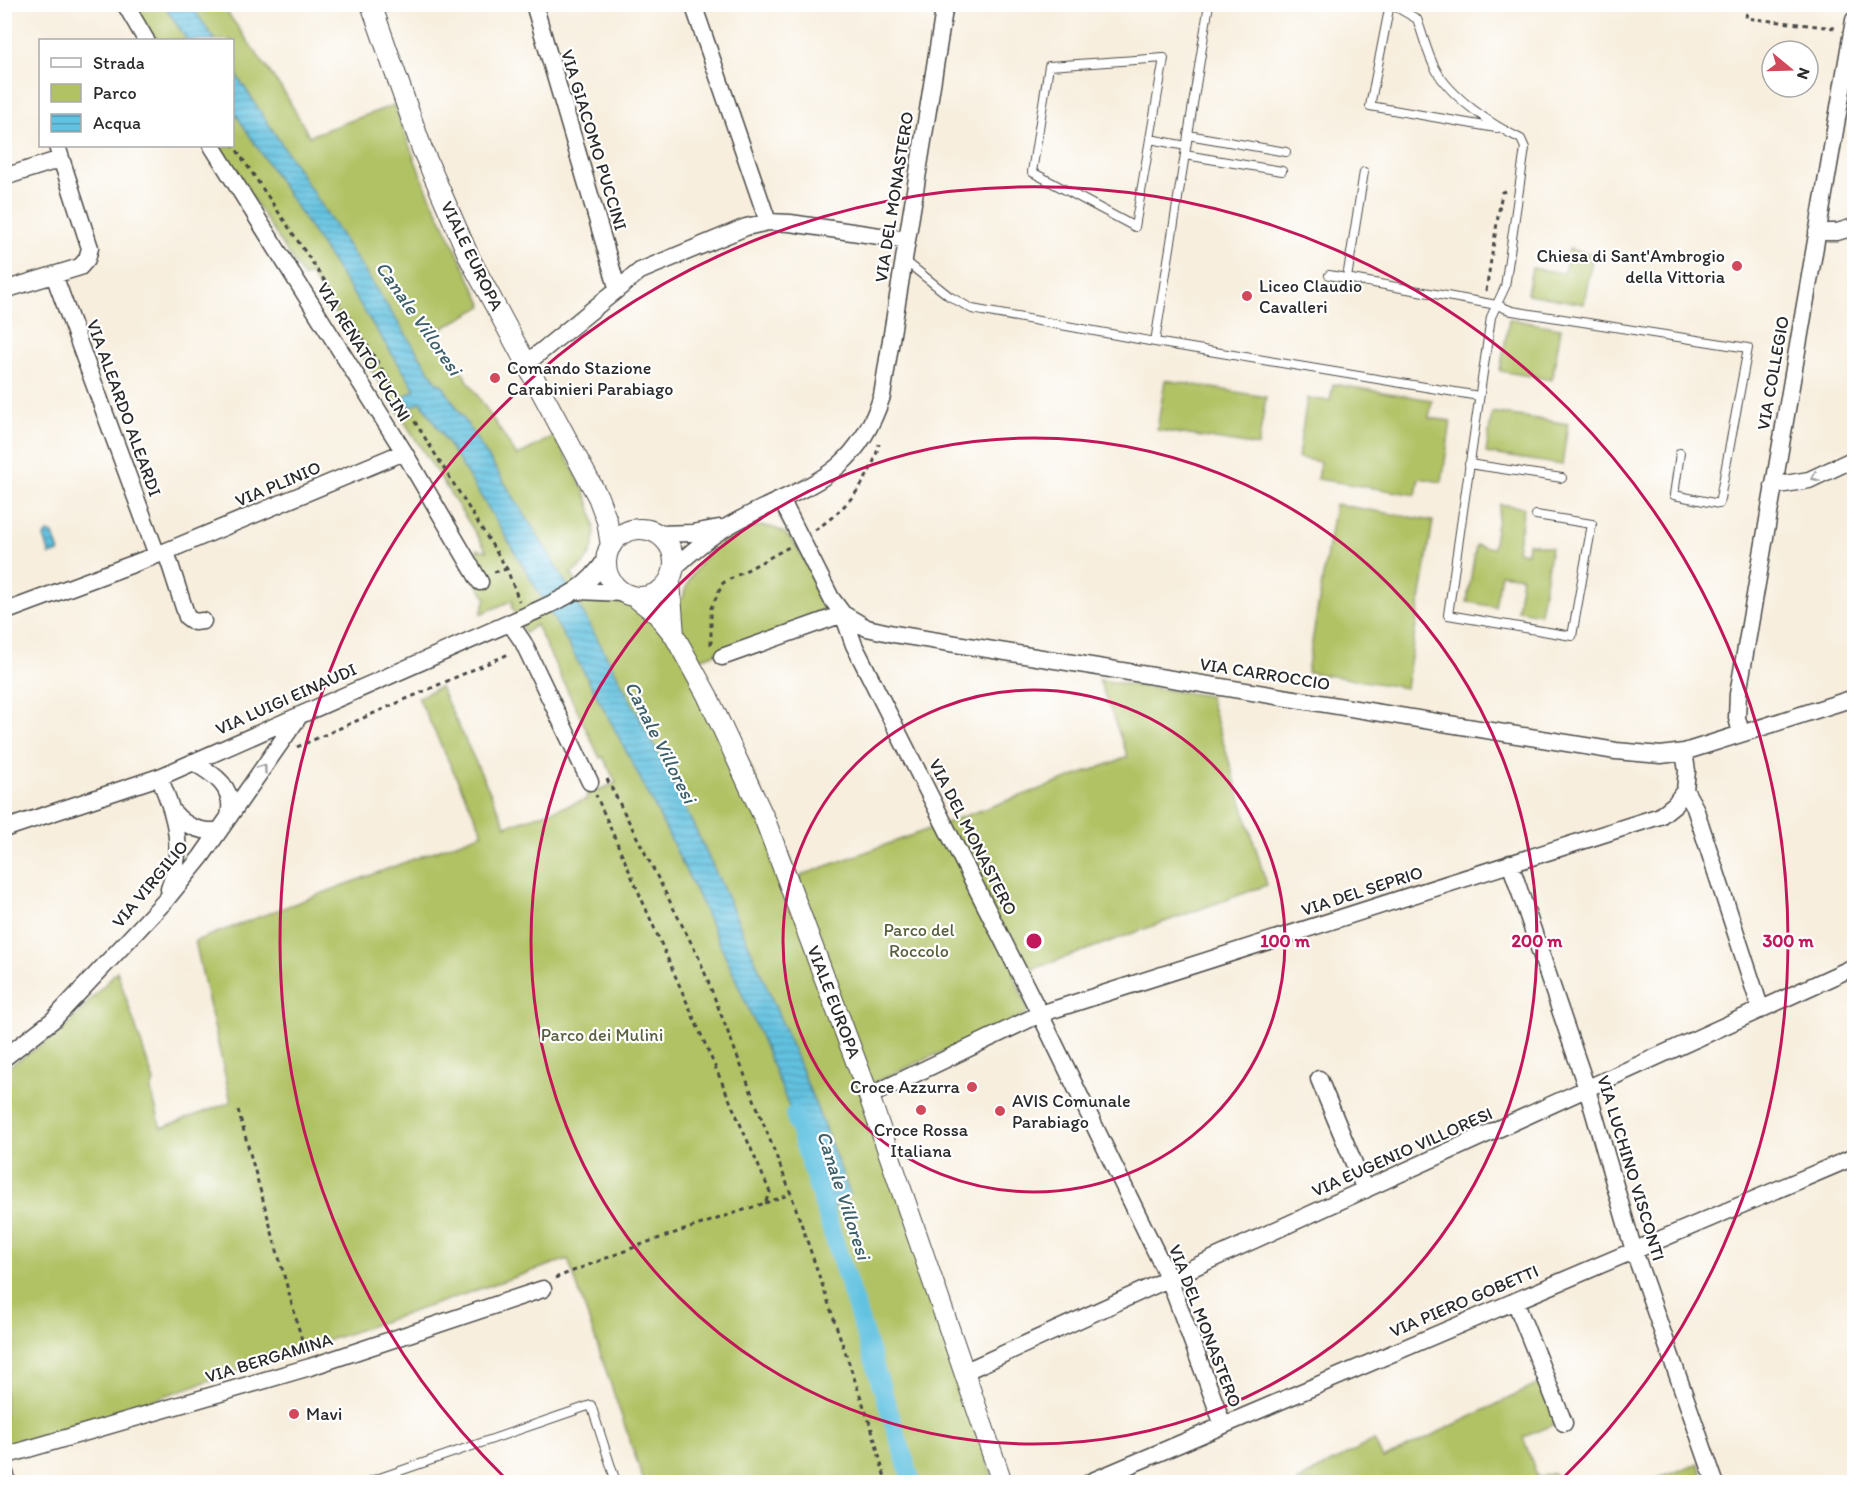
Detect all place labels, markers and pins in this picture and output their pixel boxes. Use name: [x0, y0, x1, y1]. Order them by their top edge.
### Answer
place label: Chiesa di Sant'Ambrogio della Vittoria: [1536, 245, 1726, 288]
marker: Chiesa di Sant'Ambrogio della Vittoria: [1730, 259, 1744, 273]
place label: Liceo Claudio Cavalleri: [1259, 275, 1362, 318]
marker: Liceo Claudio Cavalleri: [1240, 289, 1254, 303]
place label: Comando Stazione Carabinieri Parabiago: [507, 357, 673, 400]
marker: Comando Stazione Carabinieri Parabiago: [488, 371, 502, 385]
centre of rings: [1024, 931, 1044, 951]
place label: Croce Azzurra: [850, 1076, 961, 1098]
marker: Croce Azzurra: [965, 1080, 979, 1094]
place label: AVIS Comunale Parabiago: [1012, 1090, 1131, 1133]
marker: Croce Rossa Italiana: [914, 1103, 928, 1117]
marker: AVIS Comunale Parabiago: [993, 1104, 1007, 1118]
place label: Croce Rossa Italiana: [874, 1119, 969, 1162]
place label: Mavi: [306, 1403, 342, 1425]
marker: Mavi: [287, 1407, 301, 1421]

